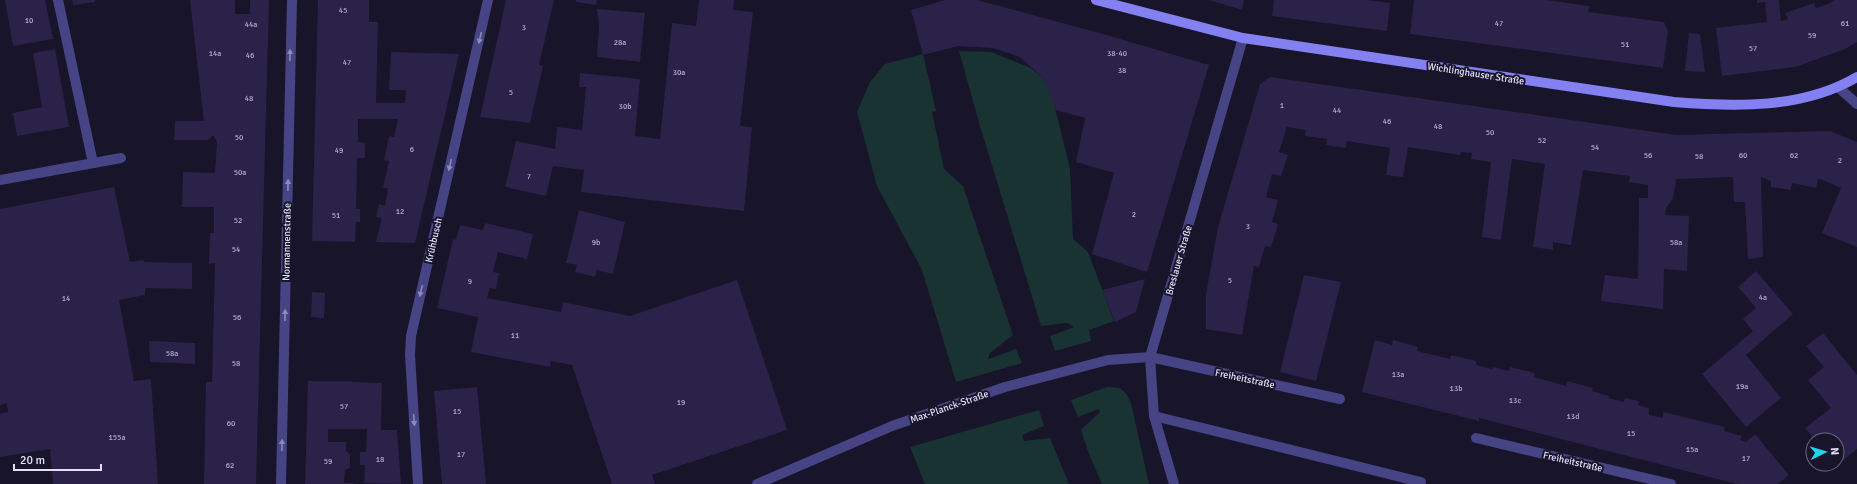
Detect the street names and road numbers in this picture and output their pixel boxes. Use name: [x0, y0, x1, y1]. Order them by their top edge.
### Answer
street label: Wichlinghauser Straße: [1427, 60, 1525, 88]
street label: Normannenstraße: [280, 203, 294, 281]
street label: Krühbusch: [423, 217, 445, 264]
street label: Breslauer Straße: [1163, 224, 1195, 297]
street label: Freiheitstraße: [1214, 367, 1276, 391]
street label: Max-Planck-Straße: [908, 388, 990, 426]
street label: Freiheitstraße: [1542, 449, 1604, 475]

